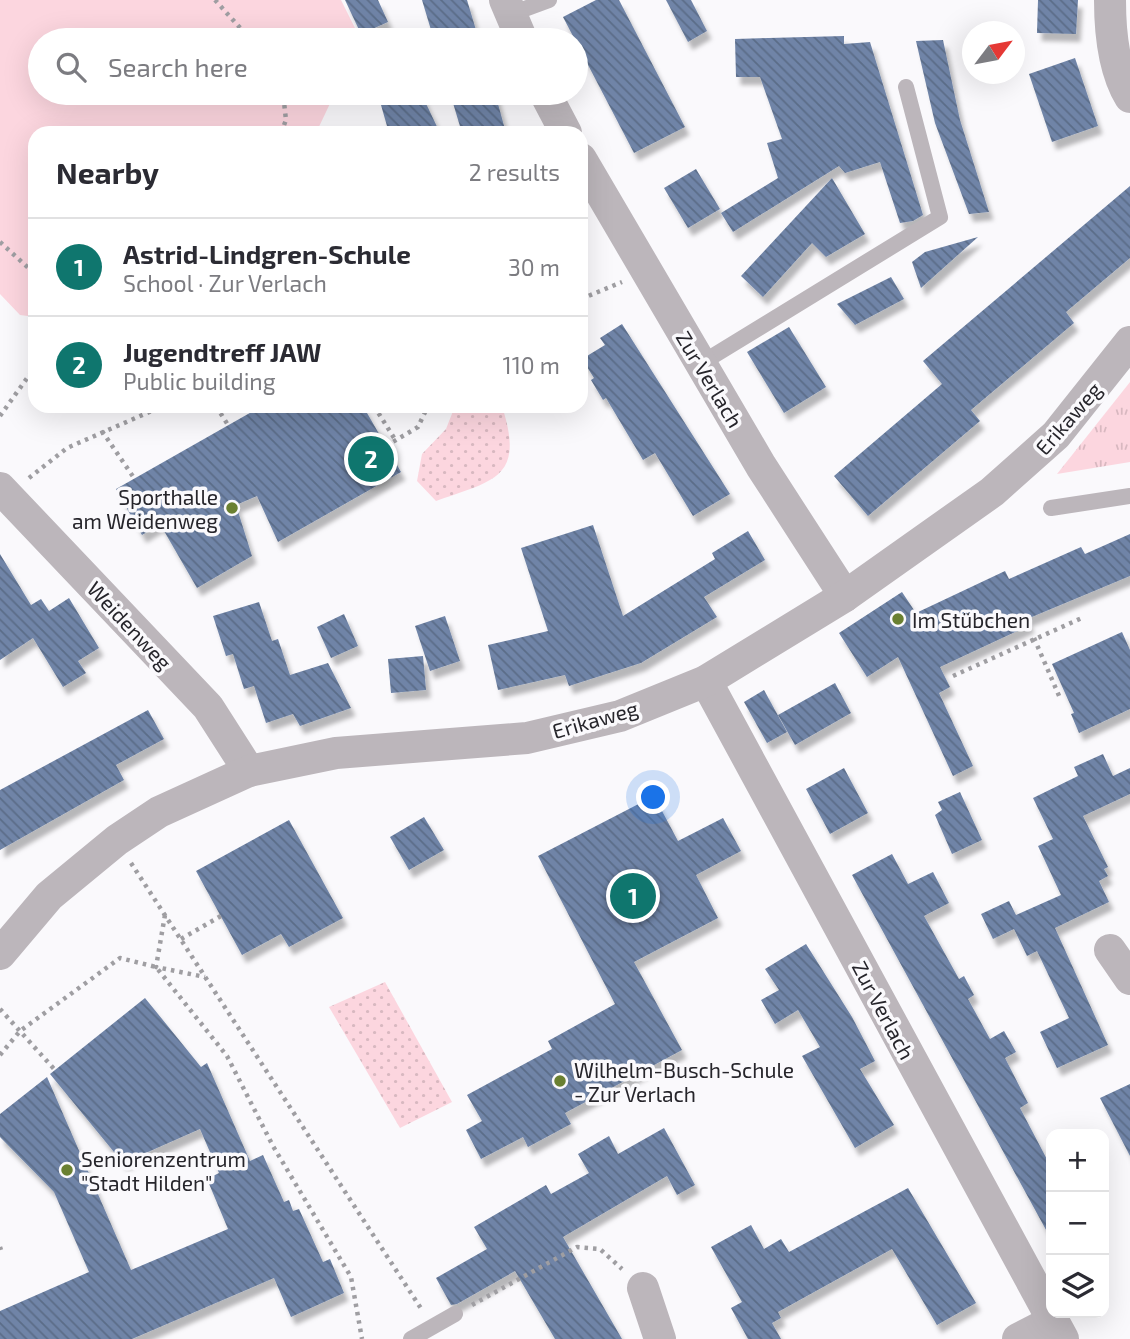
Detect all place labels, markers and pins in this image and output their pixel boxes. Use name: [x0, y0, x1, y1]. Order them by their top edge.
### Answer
pin: 2: [348, 433, 394, 485]
place label: Sporthalle am Weidenweg: [72, 484, 218, 533]
marker: Sporthalle am Weidenweg: [224, 500, 240, 516]
place label: Im Stübchen: [912, 607, 1030, 632]
marker: Im Stübchen: [890, 611, 906, 627]
pin: 1: [610, 870, 656, 922]
place label: Wilhelm-Busch-Schule - Zur Verlach: [574, 1057, 794, 1106]
marker: Wilhelm-Busch-Schule - Zur Verlach: [552, 1073, 568, 1089]
place label: Seniorenzentrum "Stadt Hilden": [81, 1146, 246, 1195]
marker: Seniorenzentrum "Stadt Hilden": [59, 1162, 75, 1178]

